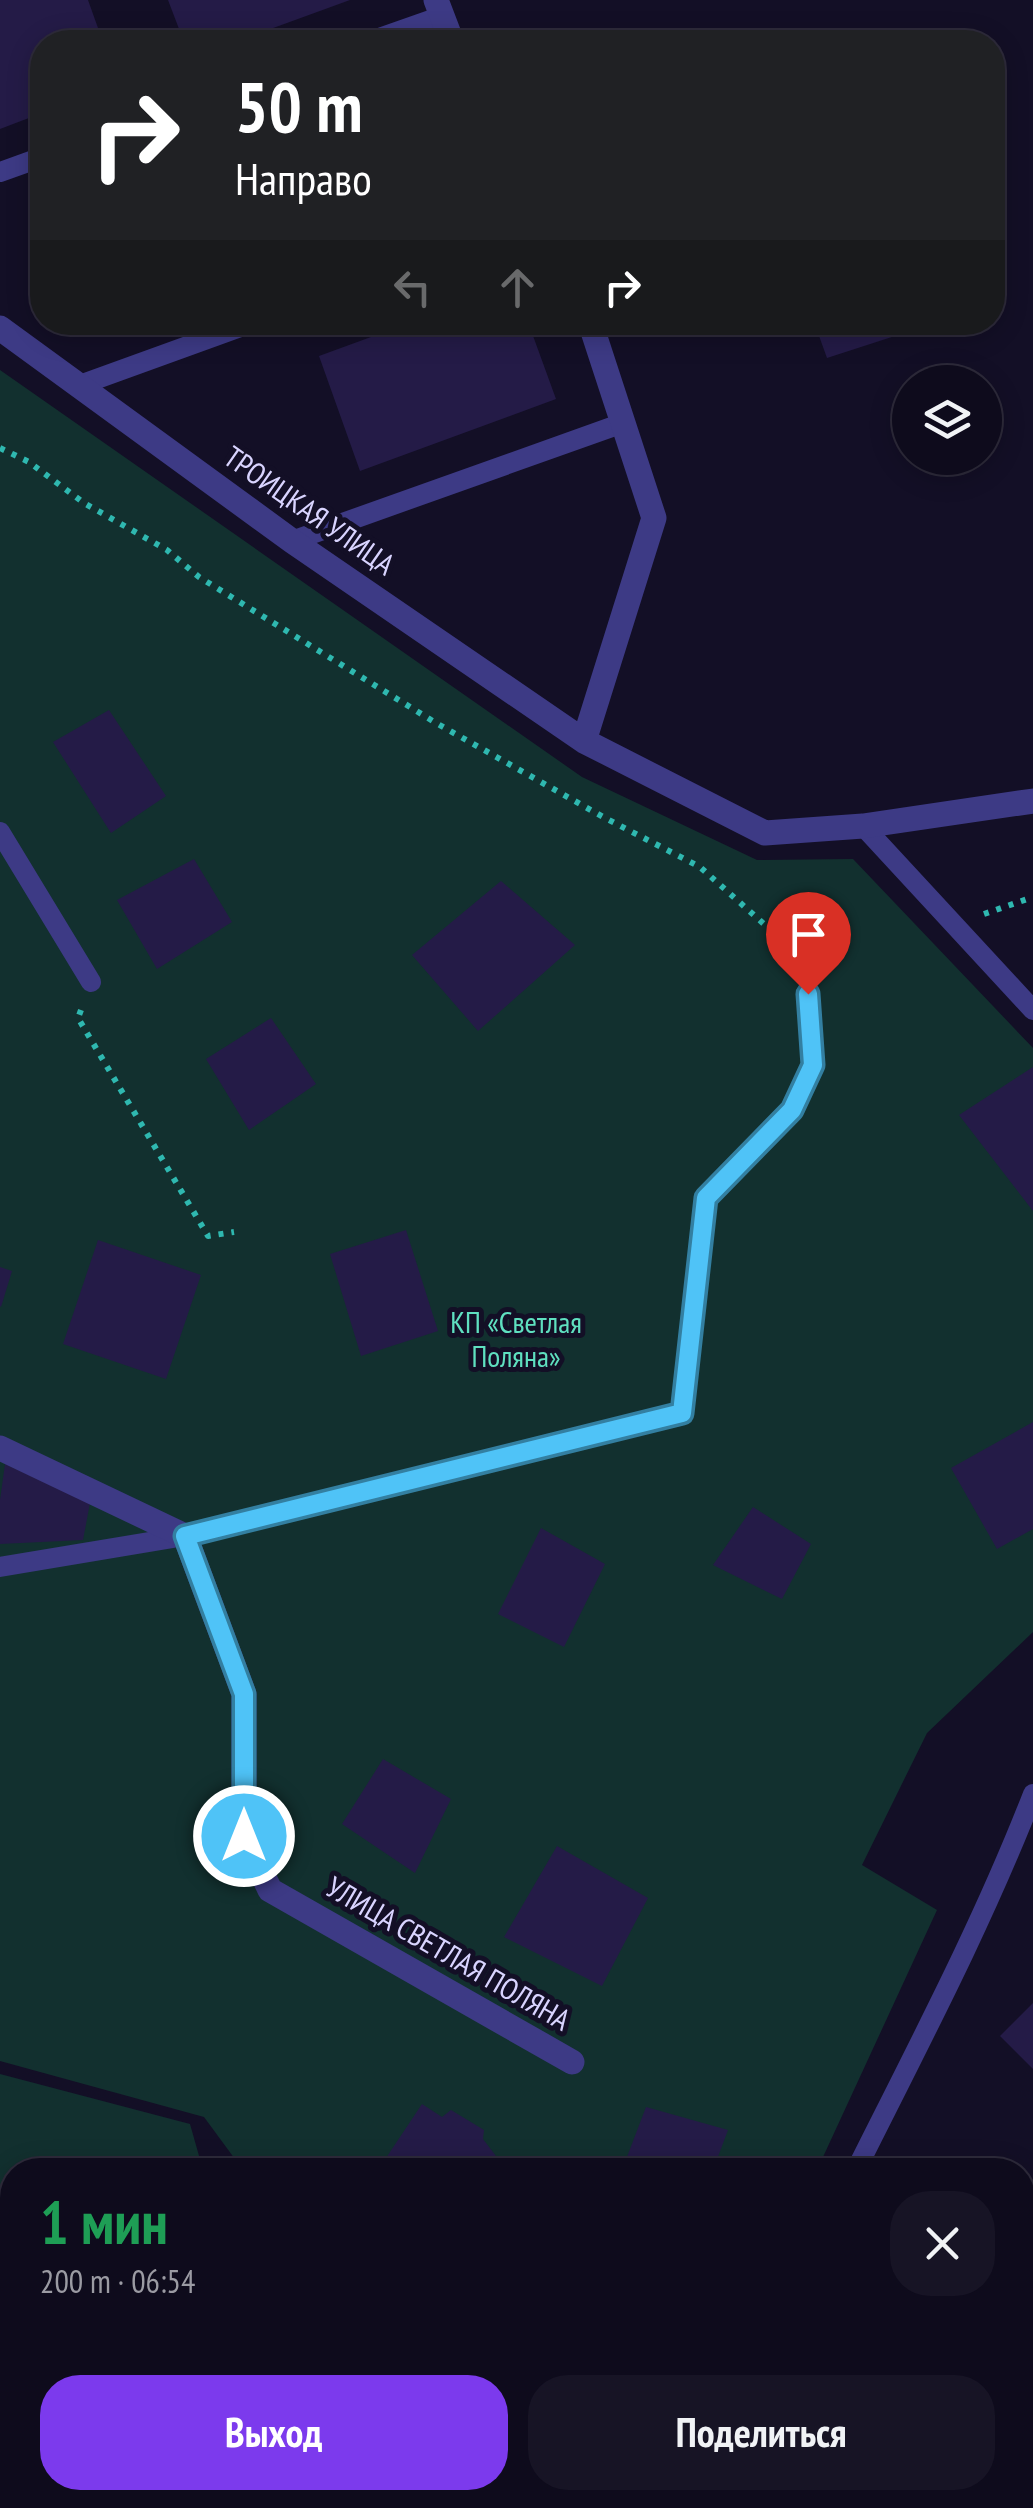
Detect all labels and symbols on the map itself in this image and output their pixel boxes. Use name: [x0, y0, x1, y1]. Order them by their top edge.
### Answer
street label: ТРОИЦКАЯ УЛИЦА: [217, 437, 403, 583]
pin: [766, 892, 851, 995]
park label: КП «Светлая Поляна»: [450, 1302, 582, 1375]
position arrow: [192, 1784, 296, 1888]
street label: УЛИЦА СВЕТЛАЯ ПОЛЯНА: [320, 1867, 578, 2039]

